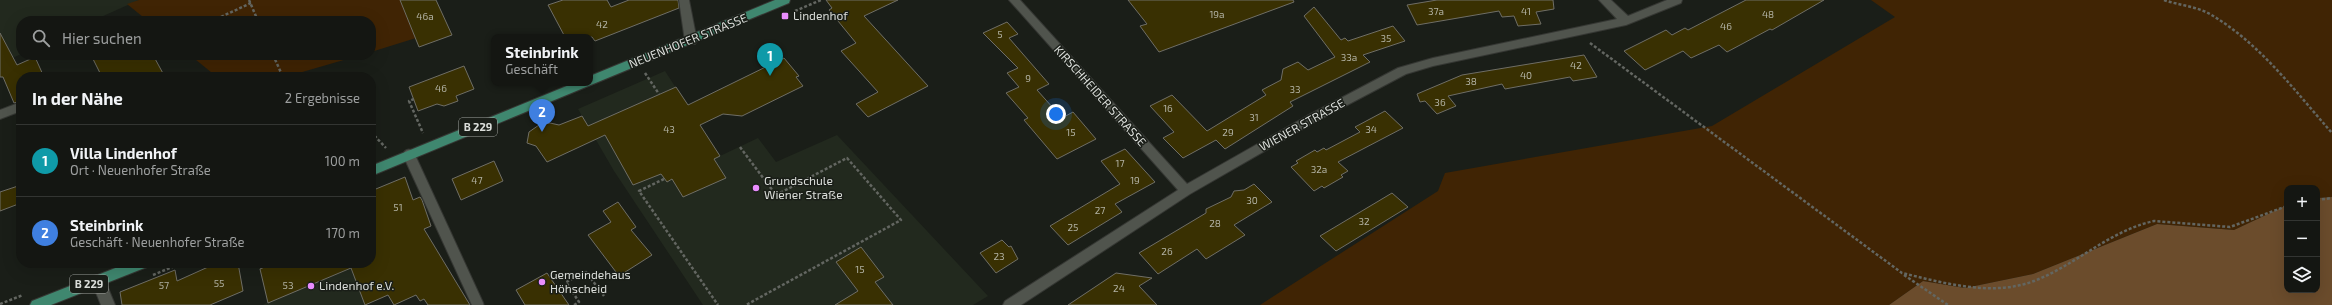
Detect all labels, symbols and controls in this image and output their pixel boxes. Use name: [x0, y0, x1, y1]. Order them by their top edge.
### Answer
house number: 37a: [1428, 5, 1444, 17]
house number: 41: [1521, 5, 1531, 17]
place label: Lindenhof: [793, 8, 848, 22]
house number: 19a: [1209, 8, 1225, 20]
house number: 48: [1762, 8, 1774, 20]
house number: 46a: [416, 10, 434, 22]
street label: NEUENHOFER STRASSE: [626, 10, 749, 70]
marker: Lindenhof: [780, 11, 790, 21]
search box: [16, 16, 376, 60]
house number: 42: [596, 18, 608, 30]
house number: 46: [1720, 20, 1732, 32]
icon: search: [30, 27, 52, 49]
house number: 5: [997, 28, 1003, 40]
text: Hier suchen: [62, 29, 142, 47]
house number: 35: [1381, 32, 1391, 44]
popup: [491, 34, 593, 86]
street label: KIRSCHHEIDER STRASSE: [1052, 42, 1150, 149]
text: Steinbrink: [505, 43, 579, 61]
pin: 1: [757, 43, 783, 76]
house number: 33a: [1341, 51, 1357, 63]
house number: 42: [1570, 59, 1582, 71]
text: Geschäft: [505, 61, 558, 77]
house number: 40: [1520, 69, 1532, 81]
house number: 9: [1025, 72, 1031, 84]
house number: 38: [1465, 75, 1477, 87]
house number: 46: [435, 82, 447, 94]
house number: 33: [1289, 83, 1301, 95]
text: In der Nähe: [32, 88, 123, 108]
text: 2 Ergebnisse: [285, 90, 360, 106]
street label: WIENER STRASSE: [1256, 95, 1347, 153]
house number: 36: [1434, 96, 1446, 108]
pin: 2: [529, 99, 555, 132]
house number: 16: [1163, 102, 1173, 114]
your location: [1046, 104, 1066, 124]
house number: 31: [1249, 111, 1259, 123]
road number: B 229: [459, 118, 497, 136]
house number: 43: [663, 123, 675, 135]
house number: 34: [1365, 123, 1377, 135]
house number: 15: [1066, 126, 1076, 138]
house number: 29: [1222, 126, 1234, 138]
text: Villa Lindenhof: [70, 144, 177, 162]
text: 1: [42, 153, 48, 169]
text: 100 m: [325, 153, 360, 169]
house number: 17: [1115, 157, 1125, 169]
text: Ort · Neuenhofer Straße: [70, 162, 211, 178]
house number: 32a: [1311, 163, 1327, 175]
place label: Grundschule Wiener Straße: [764, 173, 843, 201]
house number: 47: [471, 174, 483, 186]
house number: 19: [1130, 174, 1140, 186]
marker: Grundschule Wiener Straße: [751, 183, 761, 193]
map controls: [2284, 185, 2320, 293]
button: +: [2284, 185, 2320, 221]
house number: 30: [1246, 194, 1258, 206]
house number: 51: [393, 201, 403, 213]
house number: 27: [1095, 204, 1105, 216]
house number: 32: [1358, 215, 1370, 227]
text: Steinbrink: [70, 216, 143, 234]
house number: 28: [1209, 217, 1221, 229]
house number: 25: [1068, 221, 1078, 233]
button: −: [2284, 221, 2320, 257]
text: 2: [41, 225, 49, 241]
text: 170 m: [326, 225, 360, 241]
text: Geschäft · Neuenhofer Straße: [70, 234, 245, 250]
house number: 26: [1161, 245, 1173, 257]
house number: 23: [993, 250, 1005, 262]
button: layers: [2284, 257, 2320, 293]
house number: 15: [855, 263, 865, 275]
place label: Gemeindehaus Höhscheid: [550, 267, 631, 295]
road number: B 229: [70, 275, 108, 293]
house number: 55: [214, 277, 224, 289]
marker: Gemeindehaus Höhscheid: [537, 277, 547, 287]
place label: Lindenhof e.V.: [319, 278, 394, 292]
house number: 57: [159, 279, 169, 291]
house number: 53: [283, 279, 293, 291]
marker: Lindenhof e.V.: [306, 281, 316, 291]
house number: 24: [1113, 282, 1125, 294]

